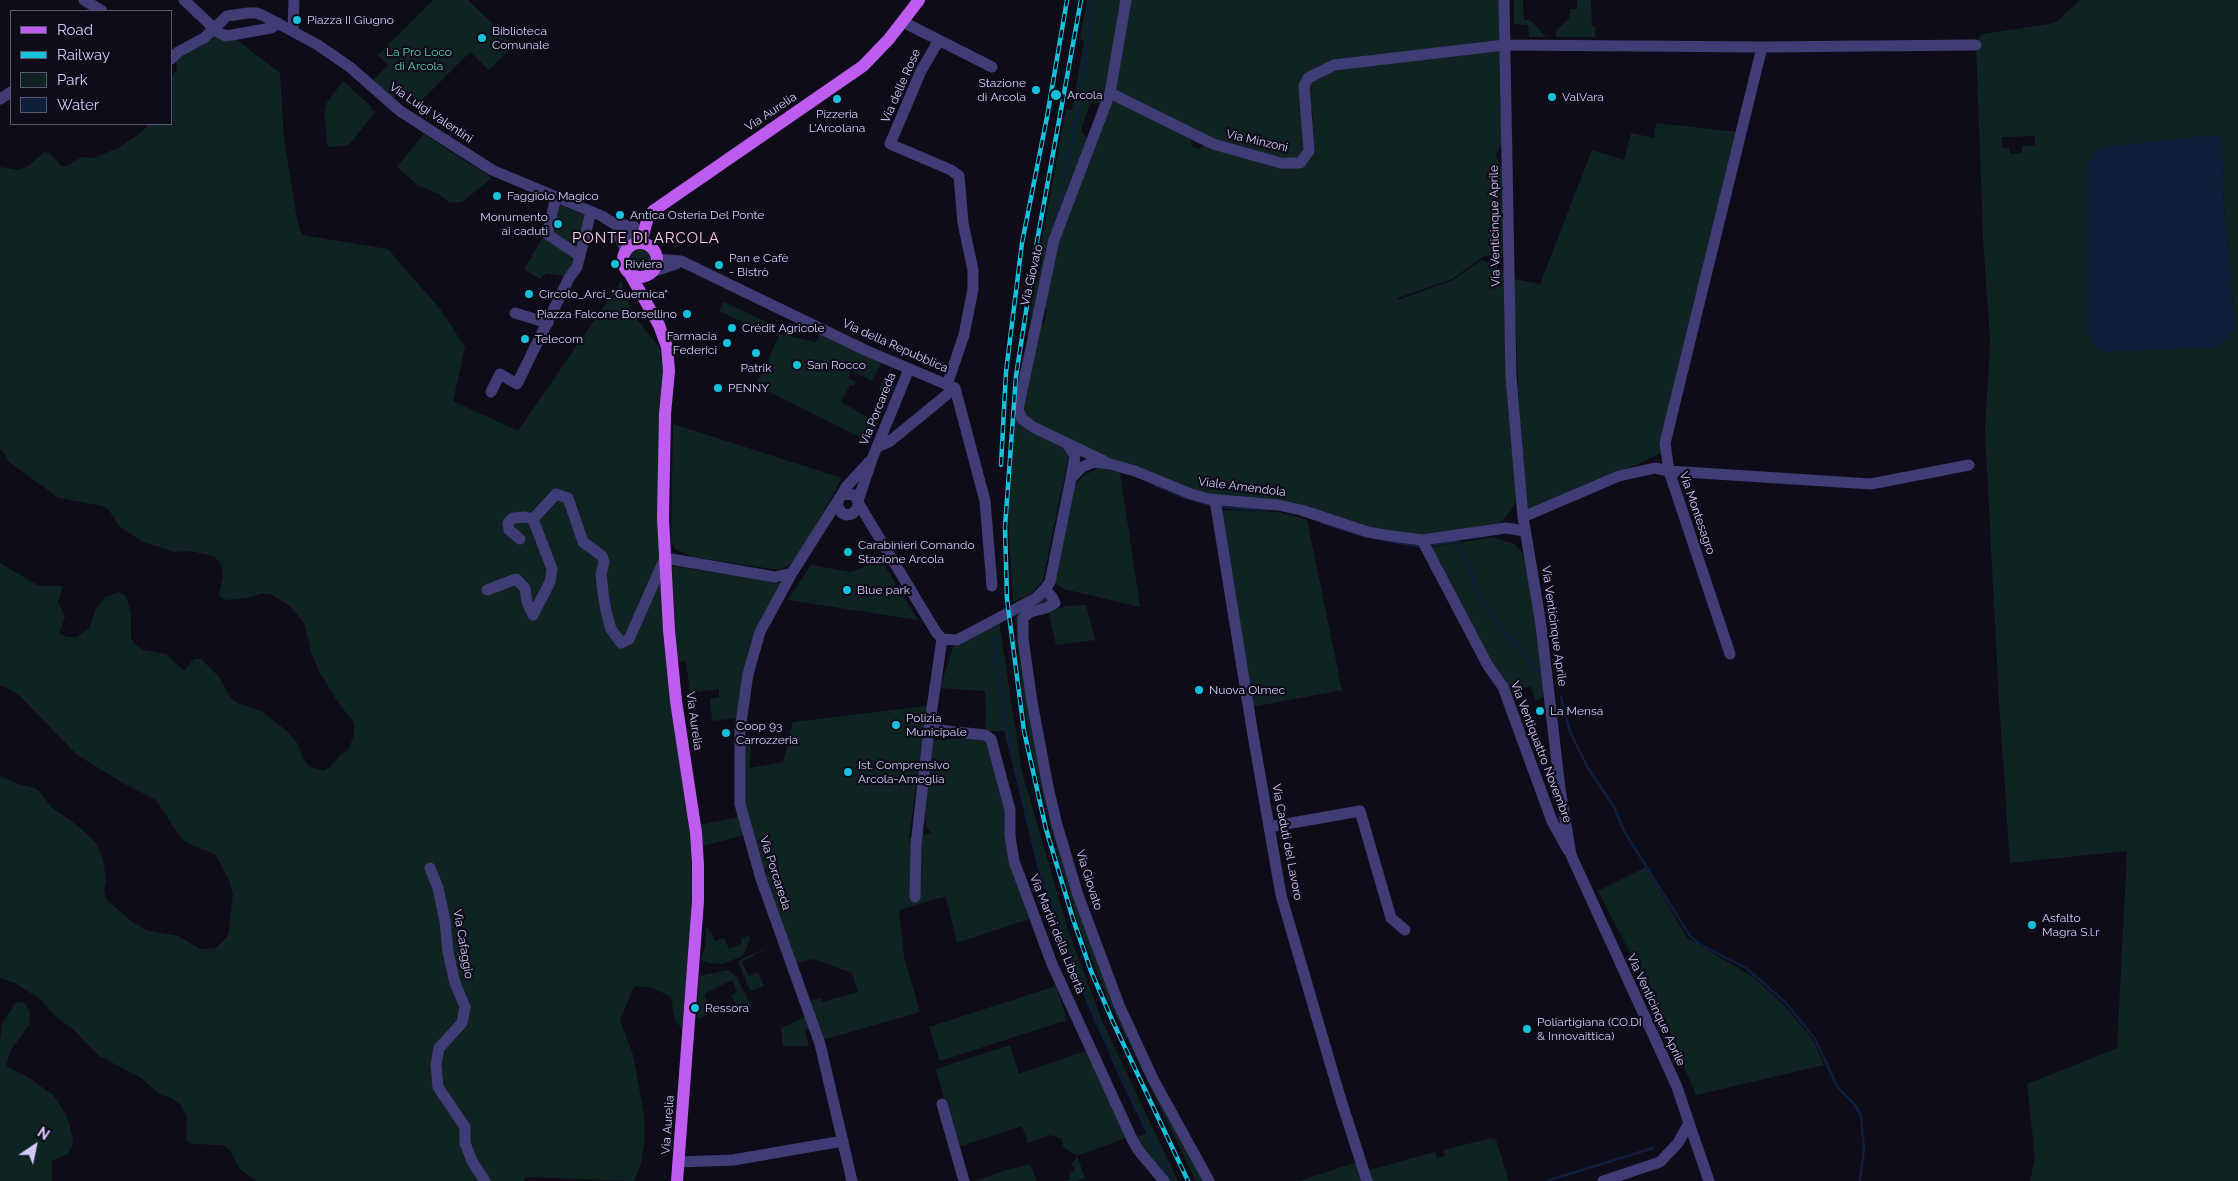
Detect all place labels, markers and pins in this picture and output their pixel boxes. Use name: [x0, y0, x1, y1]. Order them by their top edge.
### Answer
place label: Piazza II Giugno: [307, 13, 394, 27]
marker: Piazza II Giugno: [291, 14, 303, 26]
place label: Biblioteca Comunale: [492, 24, 549, 52]
marker: Biblioteca Comunale: [476, 32, 488, 44]
place label: Stazione di Arcola: [977, 76, 1026, 104]
marker: Stazione di Arcola: [1030, 84, 1042, 96]
marker: Arcola: [1049, 88, 1063, 102]
place label: Arcola: [1067, 88, 1103, 102]
place label: ValVara: [1562, 90, 1604, 104]
marker: ValVara: [1546, 91, 1558, 103]
marker: Pizzeria L'Arcolana: [831, 93, 843, 105]
place label: Pizzeria L'Arcolana: [809, 107, 865, 135]
place label: Faggiolo Magico: [507, 189, 599, 203]
marker: Faggiolo Magico: [491, 190, 503, 202]
place label: Antica Osteria Del Ponte: [630, 208, 764, 222]
marker: Antica Osteria Del Ponte: [614, 209, 626, 221]
place label: Monumento ai caduti: [480, 210, 548, 238]
marker: Monumento ai caduti: [552, 218, 564, 230]
place label: Pan e Cafè - Bistrò: [729, 251, 789, 279]
place label: Riviera: [625, 257, 662, 271]
marker: Riviera: [609, 258, 621, 270]
marker: Pan e Cafè - Bistrò: [713, 259, 725, 271]
place label: Circolo_Arci_"Guernica": [539, 287, 668, 301]
marker: Circolo_Arci_"Guernica": [523, 288, 535, 300]
place label: Piazza Falcone Borsellino: [537, 307, 677, 321]
marker: Piazza Falcone Borsellino: [681, 308, 693, 320]
place label: Crédit Agricole: [742, 321, 825, 335]
marker: Crédit Agricole: [726, 322, 738, 334]
place label: Farmacia Federici: [667, 329, 717, 357]
place label: Telecom: [535, 332, 583, 346]
marker: Telecom: [519, 333, 531, 345]
marker: Farmacia Federici: [721, 337, 733, 349]
marker: Patrik: [750, 347, 762, 359]
place label: San Rocco: [807, 358, 866, 372]
marker: San Rocco: [791, 359, 803, 371]
place label: Patrik: [740, 361, 772, 375]
place label: PENNY: [728, 381, 769, 395]
marker: PENNY: [712, 382, 724, 394]
place label: Carabinieri Comando Stazione Arcola: [858, 538, 975, 566]
marker: Carabinieri Comando Stazione Arcola: [842, 546, 854, 558]
place label: Blue park: [857, 583, 910, 597]
marker: Blue park: [841, 584, 853, 596]
place label: Nuova Olmec: [1209, 683, 1285, 697]
marker: Nuova Olmec: [1193, 684, 1205, 696]
place label: La Mensa: [1550, 704, 1603, 718]
marker: La Mensa: [1534, 705, 1546, 717]
place label: Polizia Municipale: [906, 711, 967, 739]
place label: Coop 93 Carrozzeria: [736, 719, 798, 747]
marker: Polizia Municipale: [890, 719, 902, 731]
marker: Coop 93 Carrozzeria: [720, 727, 732, 739]
place label: Ist. Comprensivo Arcola-Ameglia: [858, 758, 950, 786]
marker: Ist. Comprensivo Arcola-Ameglia: [842, 766, 854, 778]
place label: Asfalto Magra S.l.r: [2042, 911, 2100, 939]
marker: Asfalto Magra S.l.r: [2026, 919, 2038, 931]
place label: Ressora: [705, 1001, 749, 1015]
marker: Ressora: [689, 1002, 701, 1014]
place label: Poliartigiana (CO.DI & Innovaittica): [1537, 1015, 1642, 1043]
marker: Poliartigiana (CO.DI & Innovaittica): [1521, 1023, 1533, 1035]

